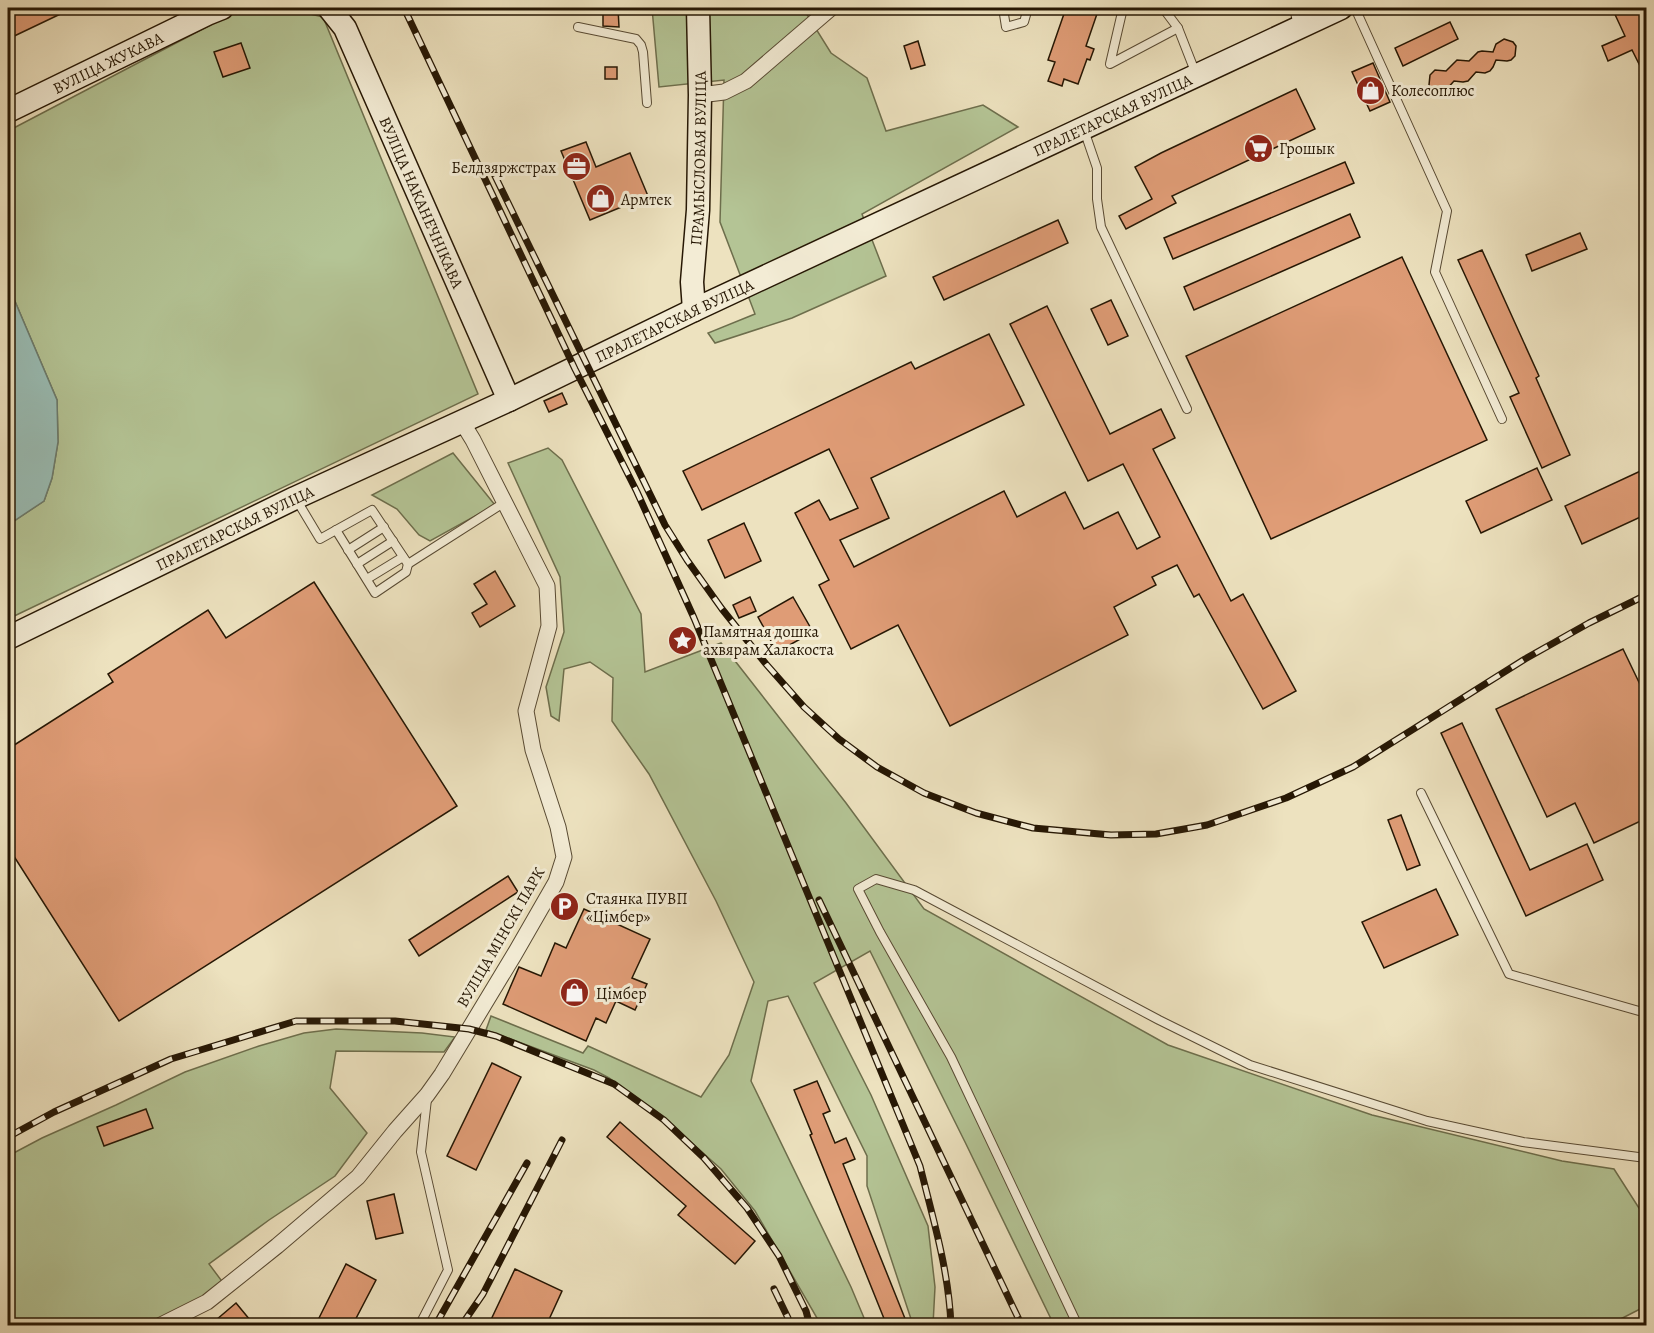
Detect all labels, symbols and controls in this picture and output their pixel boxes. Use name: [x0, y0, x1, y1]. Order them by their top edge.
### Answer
street label: ВУЛІЦА ЖУКАВА: [49, 27, 168, 100]
street label: ПРАЛЕТАРСКАЯ ВУЛІЦА: [1029, 69, 1196, 162]
street label: ПРАМЫСЛОВАЯ ВУЛІЦА: [685, 70, 712, 247]
shop icon: Колесоплюс: [1354, 74, 1386, 106]
place label: Колесоплюс: [1391, 80, 1475, 102]
street label: ВУЛІЦА НАКАНЕЧНІКАВА: [373, 113, 469, 292]
supermarket icon: Грошык: [1242, 132, 1274, 164]
place label: Грошык: [1279, 138, 1335, 160]
office icon: Белдзяржстрах: [561, 151, 593, 183]
place label: Белдзяржстрах: [451, 157, 556, 179]
shop icon: Армтек: [584, 183, 616, 215]
place label: Армтек: [620, 189, 672, 211]
street label: ПРАЛЕТАРСКАЯ ВУЛІЦА: [592, 273, 758, 369]
street label: ПРАЛЕТАРСКАЯ ВУЛІЦА: [152, 481, 318, 576]
place label: Памятная дошка ахвярам Халакоста: [703, 621, 834, 661]
place icon: Памятная дошка ахвярам Халакоста: [666, 624, 698, 656]
street label: ВУЛІЦА МІНСКІ ПАРК: [452, 863, 550, 1012]
place label: Стаянка ПУВП «Цімбер»: [586, 888, 688, 928]
parking icon: Стаянка ПУВП «Цімбер»: [549, 891, 581, 923]
shop icon: Цімбер: [559, 977, 591, 1009]
place label: Цімбер: [596, 983, 647, 1005]

